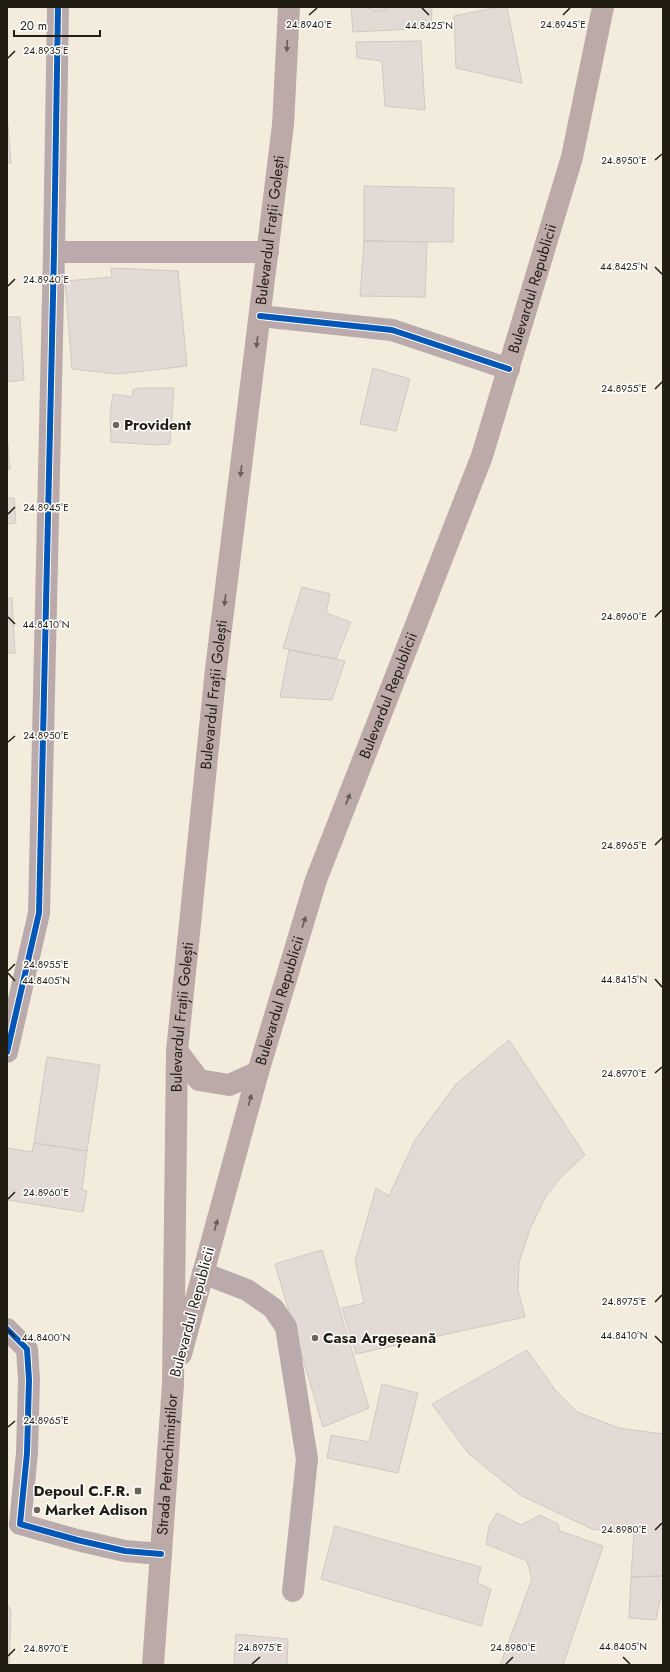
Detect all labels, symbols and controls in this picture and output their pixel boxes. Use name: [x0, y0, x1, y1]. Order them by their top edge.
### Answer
scale bar: [14, 12, 100, 38]
text: 20 m: [20, 17, 47, 35]
text: 24.8940°E: [286, 17, 332, 32]
text: 24.8945°E: [540, 17, 586, 32]
text: 44.8425°N: [405, 18, 453, 33]
one-way arrow: [284, 40, 290, 53]
text: 24.8935°E: [23, 43, 69, 58]
text: 24.8950°E: [601, 153, 647, 168]
street label: Bulevardul Frații Golești: [250, 154, 290, 306]
street label: Bulevardul Republicii: [503, 221, 562, 356]
text: 44.8425°N: [600, 259, 648, 274]
text: 24.8940°E: [23, 272, 69, 287]
one-way arrow: [253, 336, 260, 348]
text: 24.8955°E: [601, 381, 647, 396]
place label: Provident: [124, 414, 191, 436]
marker: Provident: [111, 420, 121, 430]
one-way arrow: [237, 465, 244, 477]
text: 24.8945°E: [23, 500, 69, 515]
one-way arrow: [222, 594, 228, 606]
text: 24.8960°E: [601, 609, 647, 624]
text: 44.8410°N: [23, 617, 69, 632]
street label: Bulevardul Frații Golești: [195, 618, 233, 771]
street label: Bulevardul Republicii: [354, 629, 423, 762]
text: 24.8950°E: [23, 728, 69, 743]
one-way arrow: [345, 793, 351, 805]
text: 24.8965°E: [601, 838, 647, 853]
one-way arrow: [301, 915, 307, 927]
street label: Bulevardul Republicii: [250, 933, 310, 1068]
street label: Bulevardul Frații Golești: [166, 941, 199, 1092]
text: 24.8955°E: [23, 957, 69, 972]
text: 44.8415°N: [601, 972, 647, 987]
text: 44.8405°N: [22, 973, 70, 988]
text: 24.8970°E: [602, 1066, 646, 1081]
one-way arrow: [247, 1093, 253, 1105]
text: 24.8960°E: [23, 1185, 69, 1200]
one-way arrow: [213, 1219, 219, 1231]
street label: Bulevardul Republicii: [164, 1244, 220, 1380]
text: 24.8975°E: [602, 1294, 646, 1309]
place label: Casa Argeșeană: [323, 1327, 436, 1349]
text: 44.8410°N: [601, 1328, 647, 1343]
text: 44.8400°N: [22, 1330, 70, 1345]
marker: Casa Argeșeană: [310, 1333, 320, 1343]
street label: Strada Petrochimiștilor: [151, 1392, 183, 1536]
text: 24.8965°E: [23, 1413, 69, 1428]
place label: Depoul C.F.R.: [33, 1480, 130, 1502]
marker: Depoul C.F.R.: [133, 1486, 143, 1496]
place label: Market Adison: [45, 1499, 148, 1521]
marker: Market Adison: [32, 1505, 42, 1515]
text: 24.8980°E: [601, 1522, 647, 1537]
text: 44.8405°N: [599, 1639, 647, 1654]
text: 24.8975°E: [238, 1640, 282, 1655]
text: 24.8980°E: [490, 1640, 536, 1655]
text: 24.8970°E: [24, 1641, 68, 1656]

